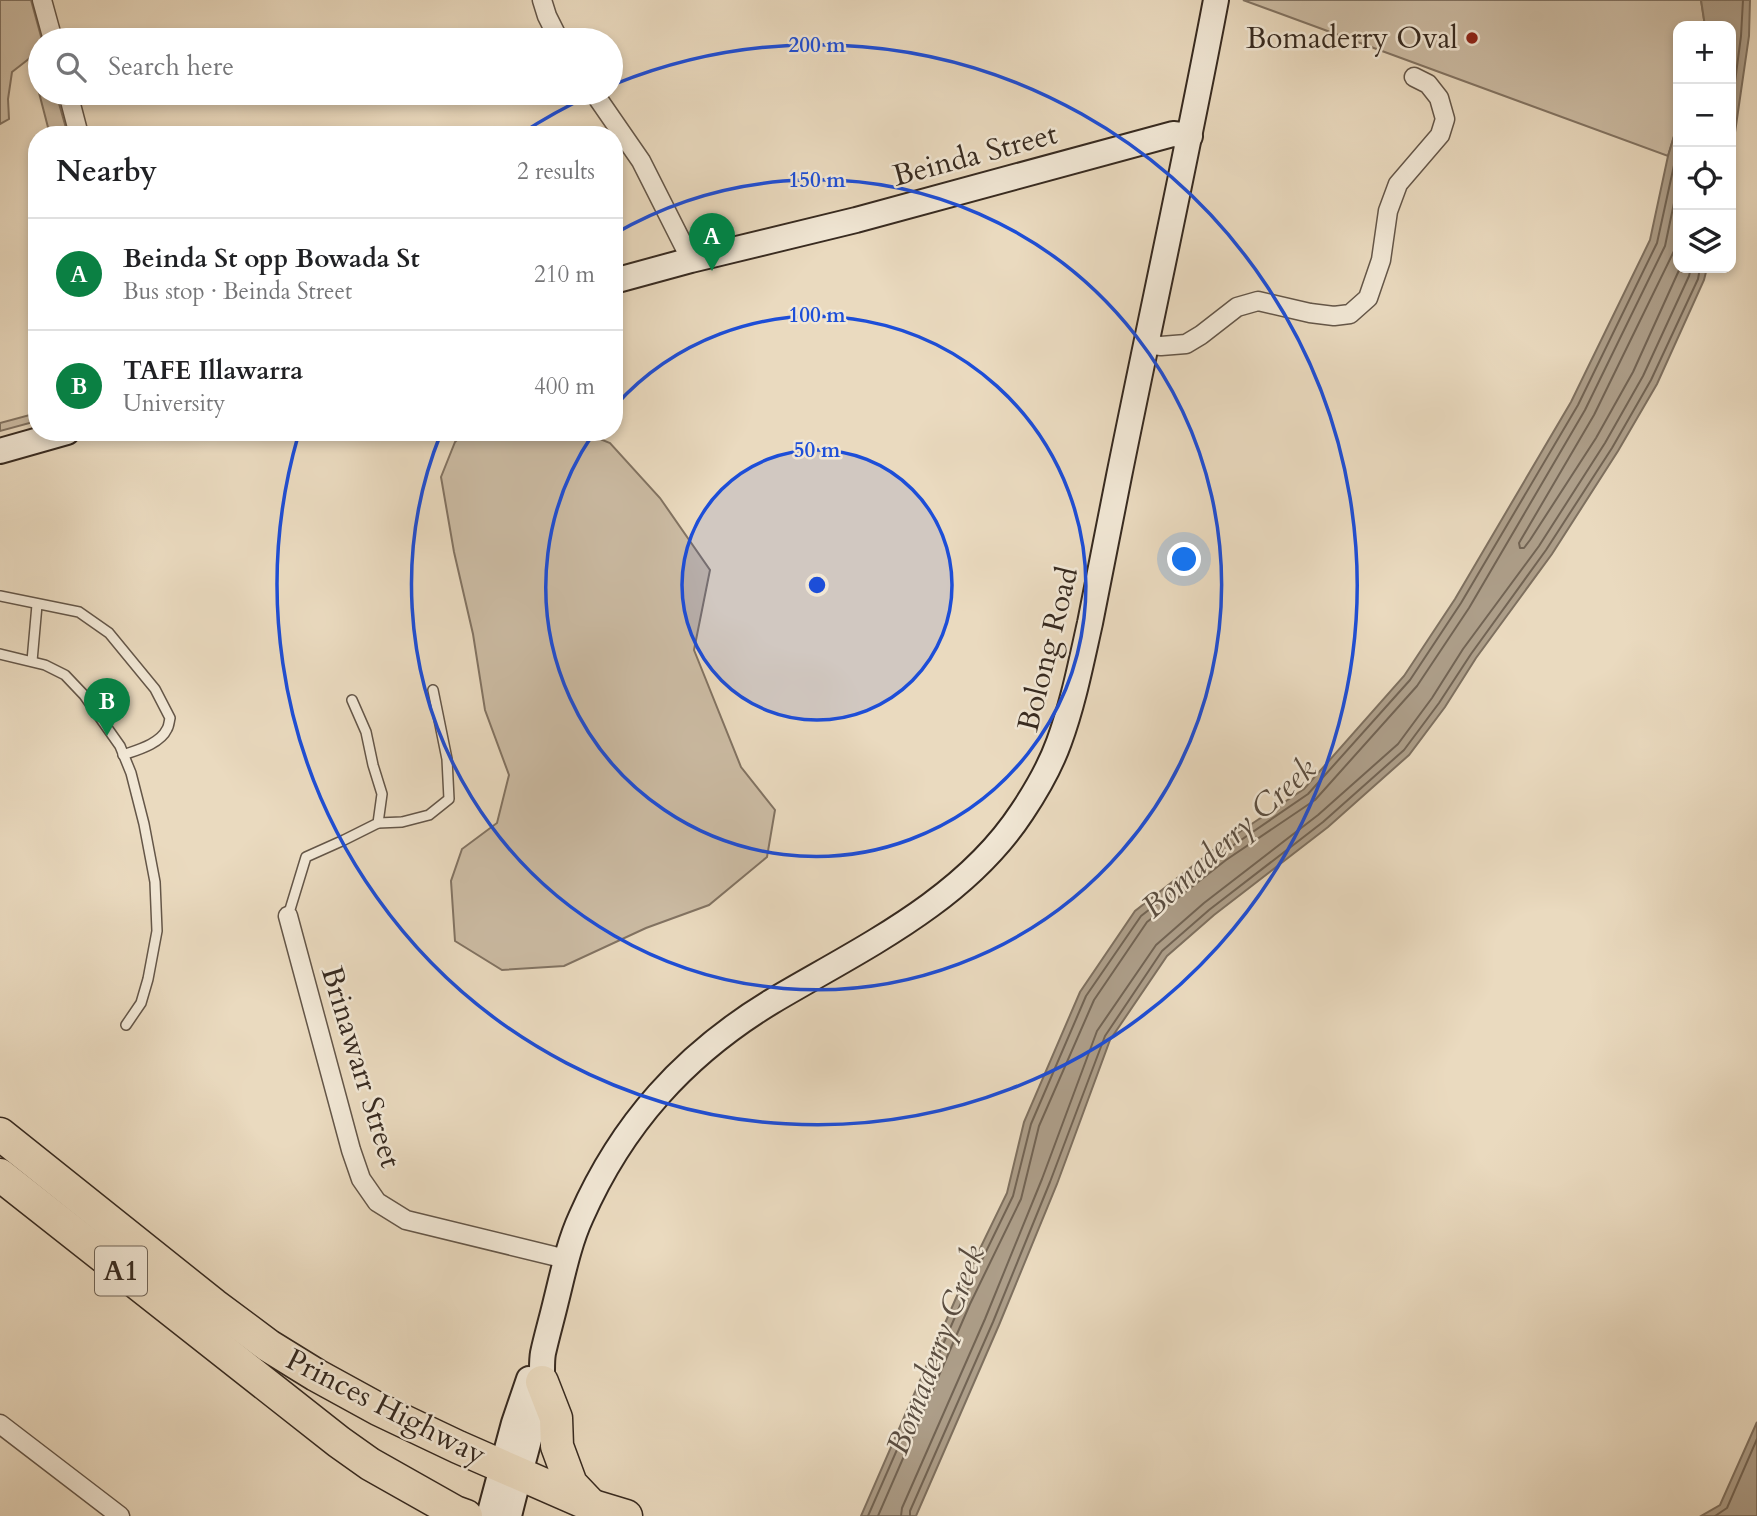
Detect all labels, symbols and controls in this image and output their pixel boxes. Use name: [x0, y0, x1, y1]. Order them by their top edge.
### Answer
place label: Bomaderry Oval: [1246, 18, 1458, 59]
map controls: [1673, 21, 1736, 273]
button: +: [1673, 21, 1736, 84]
search box: [28, 28, 623, 105]
marker: Bomaderry Oval: [1464, 30, 1480, 46]
text: 200 m: [788, 31, 846, 60]
icon: search: [52, 48, 90, 86]
text: Search here: [108, 49, 234, 84]
button: −: [1673, 84, 1736, 147]
street label: Beinda Street: [888, 113, 1062, 197]
button: locate: [1673, 147, 1736, 210]
text: Nearby: [56, 151, 157, 192]
text: 2 results: [517, 156, 595, 187]
text: 150 m: [788, 166, 846, 195]
button: layers: [1673, 210, 1736, 273]
pin: A: [689, 213, 735, 271]
text: Beinda St opp Bowada St: [123, 241, 420, 276]
text: A: [70, 259, 88, 290]
text: 210 m: [534, 259, 595, 290]
text: Bus stop · Beinda Street: [123, 276, 352, 307]
text: 100 m: [788, 301, 846, 330]
text: TAFE Illawarra: [123, 353, 303, 388]
text: B: [71, 371, 87, 402]
text: 400 m: [534, 371, 595, 402]
text: University: [123, 388, 225, 419]
text: 50 m: [794, 436, 841, 465]
your location: [1167, 542, 1201, 576]
street label: Bolong Road: [1008, 562, 1088, 736]
centre of rings: [805, 573, 829, 597]
pin: B: [84, 678, 130, 736]
water label: Bomaderry Creek: [1132, 748, 1326, 928]
street label: Brinawarr Street: [311, 961, 411, 1173]
water label: Bomaderry Creek: [876, 1239, 996, 1461]
road number: A1: [95, 1246, 147, 1296]
street label: Princes Highway: [279, 1339, 493, 1475]

